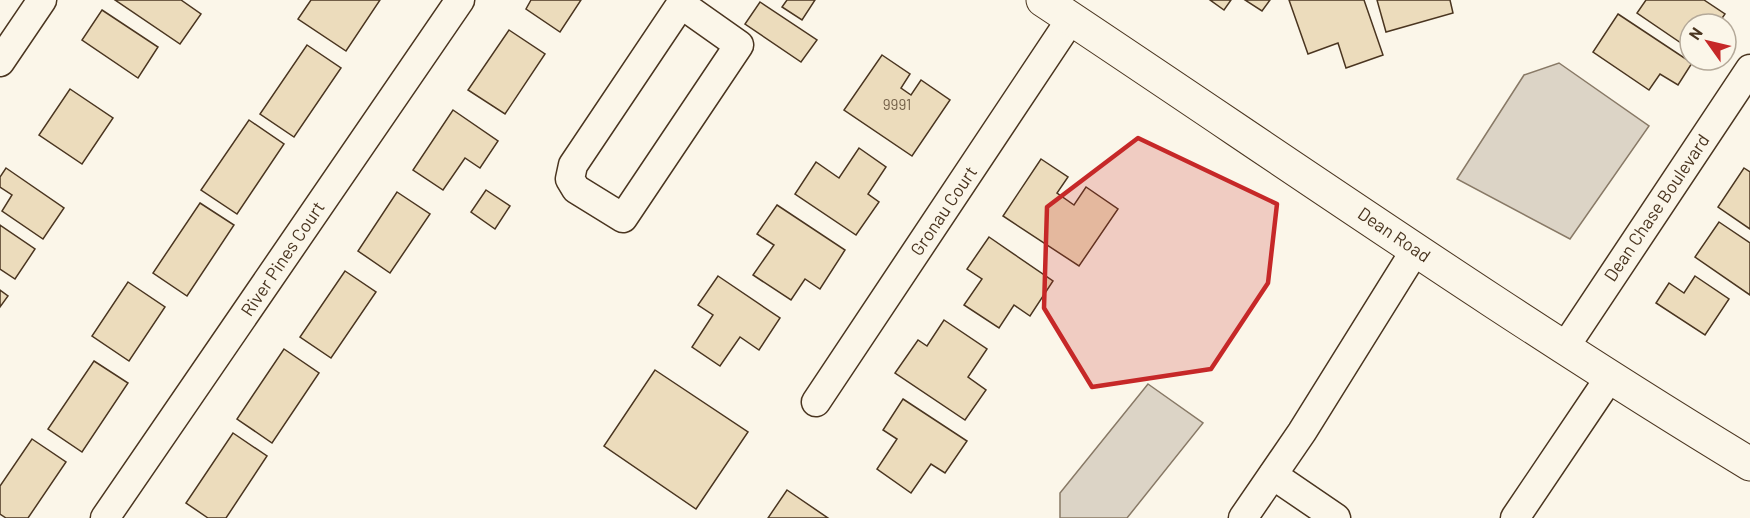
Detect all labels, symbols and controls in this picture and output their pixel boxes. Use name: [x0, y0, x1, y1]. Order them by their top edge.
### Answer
north arrow: [1678, 12, 1738, 72]
text: N: [1684, 24, 1706, 43]
house number: 9991: [883, 95, 911, 113]
street label: Dean Chase Boulevard: [1599, 130, 1714, 285]
street label: Gronau Court: [905, 162, 981, 259]
street label: River Pines Court: [236, 197, 329, 320]
street label: Dean Road: [1354, 202, 1435, 266]

